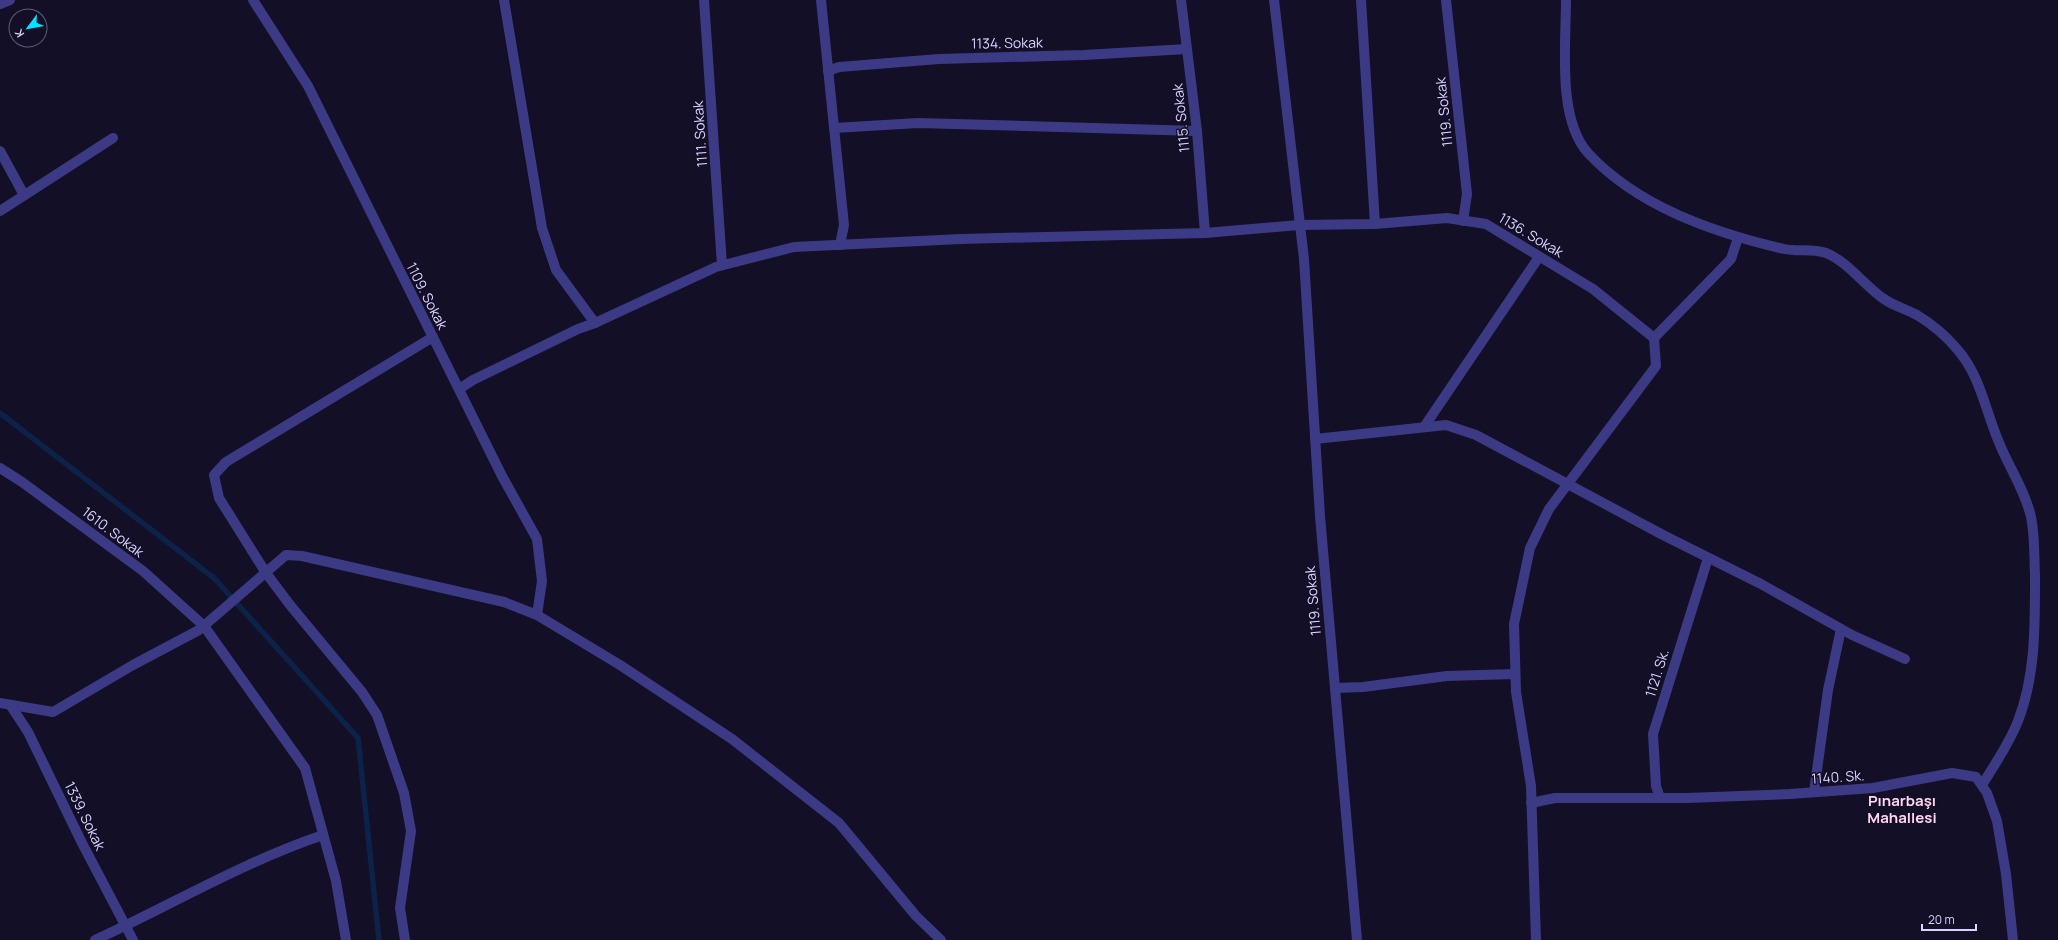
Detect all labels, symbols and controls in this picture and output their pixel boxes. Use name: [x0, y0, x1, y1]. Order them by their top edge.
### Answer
north arrow: [8, 8, 48, 48]
text: K: [10, 26, 27, 41]
street label: 1134. Sokak: [971, 32, 1044, 53]
street label: 1119. Sokak: [1430, 75, 1457, 148]
street label: 1115. Sokak: [1167, 82, 1194, 154]
street label: 1111. Sokak: [688, 99, 711, 168]
street label: 1136. Sokak: [1495, 208, 1568, 262]
street label: 1109. Sokak: [402, 259, 453, 333]
street label: 1610. Sokak: [78, 502, 149, 562]
street label: 1119. Sokak: [1300, 564, 1325, 637]
street label: 1121. Sk.: [1640, 647, 1673, 699]
street label: 1140. Sk.: [1811, 765, 1865, 788]
street label: 1339. Sokak: [61, 778, 111, 854]
district label: Pınarbaşı Mahallesi: [1867, 790, 1937, 828]
scale bar: [1922, 906, 1976, 932]
text: 20 m: [1928, 911, 1955, 928]

